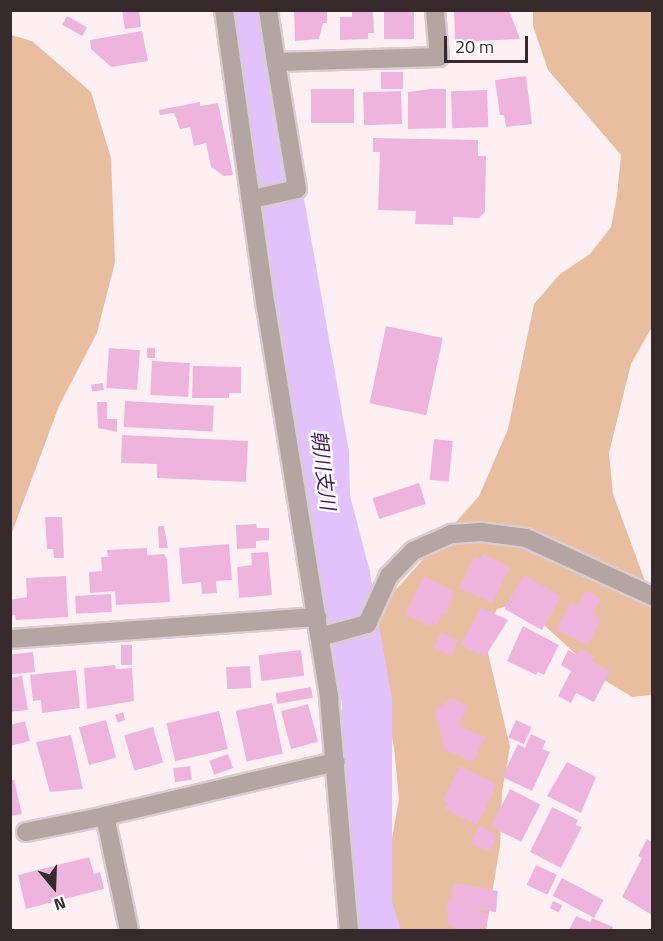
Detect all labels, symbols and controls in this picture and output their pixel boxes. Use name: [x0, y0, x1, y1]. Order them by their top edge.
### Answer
scale bar: [447, 24, 531, 62]
text: 20 m: [455, 33, 494, 60]
water label: 朝川支川: [307, 429, 341, 511]
north arrow: [24, 857, 84, 917]
text: N: [51, 891, 69, 917]

